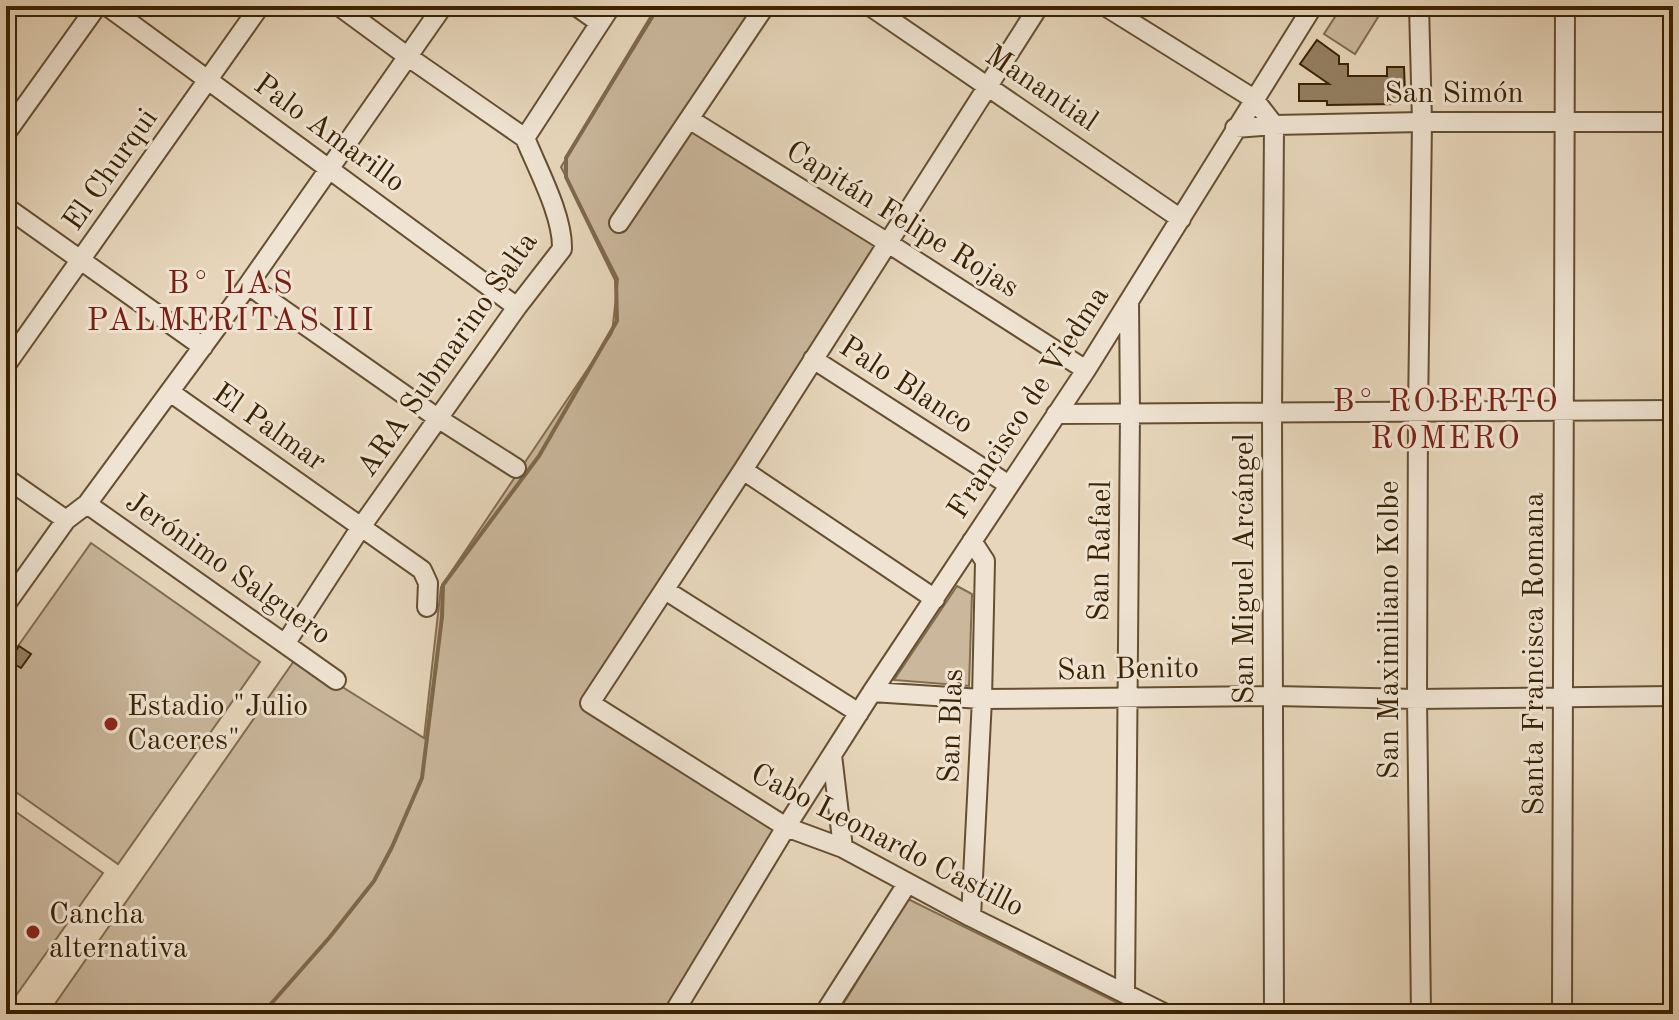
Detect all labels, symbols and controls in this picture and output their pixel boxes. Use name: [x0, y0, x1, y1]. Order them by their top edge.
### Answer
street label: Manantial: [979, 41, 1103, 137]
street label: Palo Amarillo: [248, 69, 410, 199]
street label: San Simón: [1384, 79, 1524, 109]
street label: El Churqui: [58, 104, 164, 236]
street label: Capitán Felipe Rojas: [780, 136, 1024, 304]
street label: ARA Submarino Salta: [352, 227, 544, 483]
district label: B° LAS PALMERITAS III: [86, 269, 376, 338]
street label: Francisco de Viedma: [943, 281, 1115, 524]
street label: Palo Blanco: [834, 332, 978, 440]
street label: El Palmar: [207, 378, 331, 478]
district label: B° ROBERTO ROMERO: [1332, 387, 1560, 456]
street label: San Miguel Arcángel: [1230, 433, 1260, 705]
street label: San Rafael: [1085, 480, 1117, 622]
street label: San Maximiliano Kolbe: [1375, 481, 1405, 779]
street label: Jerónimo Salguero: [120, 487, 336, 651]
street label: Santa Francisca Romana: [1520, 492, 1550, 816]
street label: San Benito: [1057, 654, 1199, 686]
street label: San Blas: [935, 668, 969, 784]
place label: Estadio "Julio Caceres": [127, 692, 308, 756]
marker: Estadio "Julio Caceres": [102, 715, 120, 733]
street label: Cabo Leonardo Castillo: [746, 759, 1028, 923]
place label: Cancha alternativa: [49, 900, 188, 964]
marker: Cancha alternativa: [24, 923, 42, 941]

